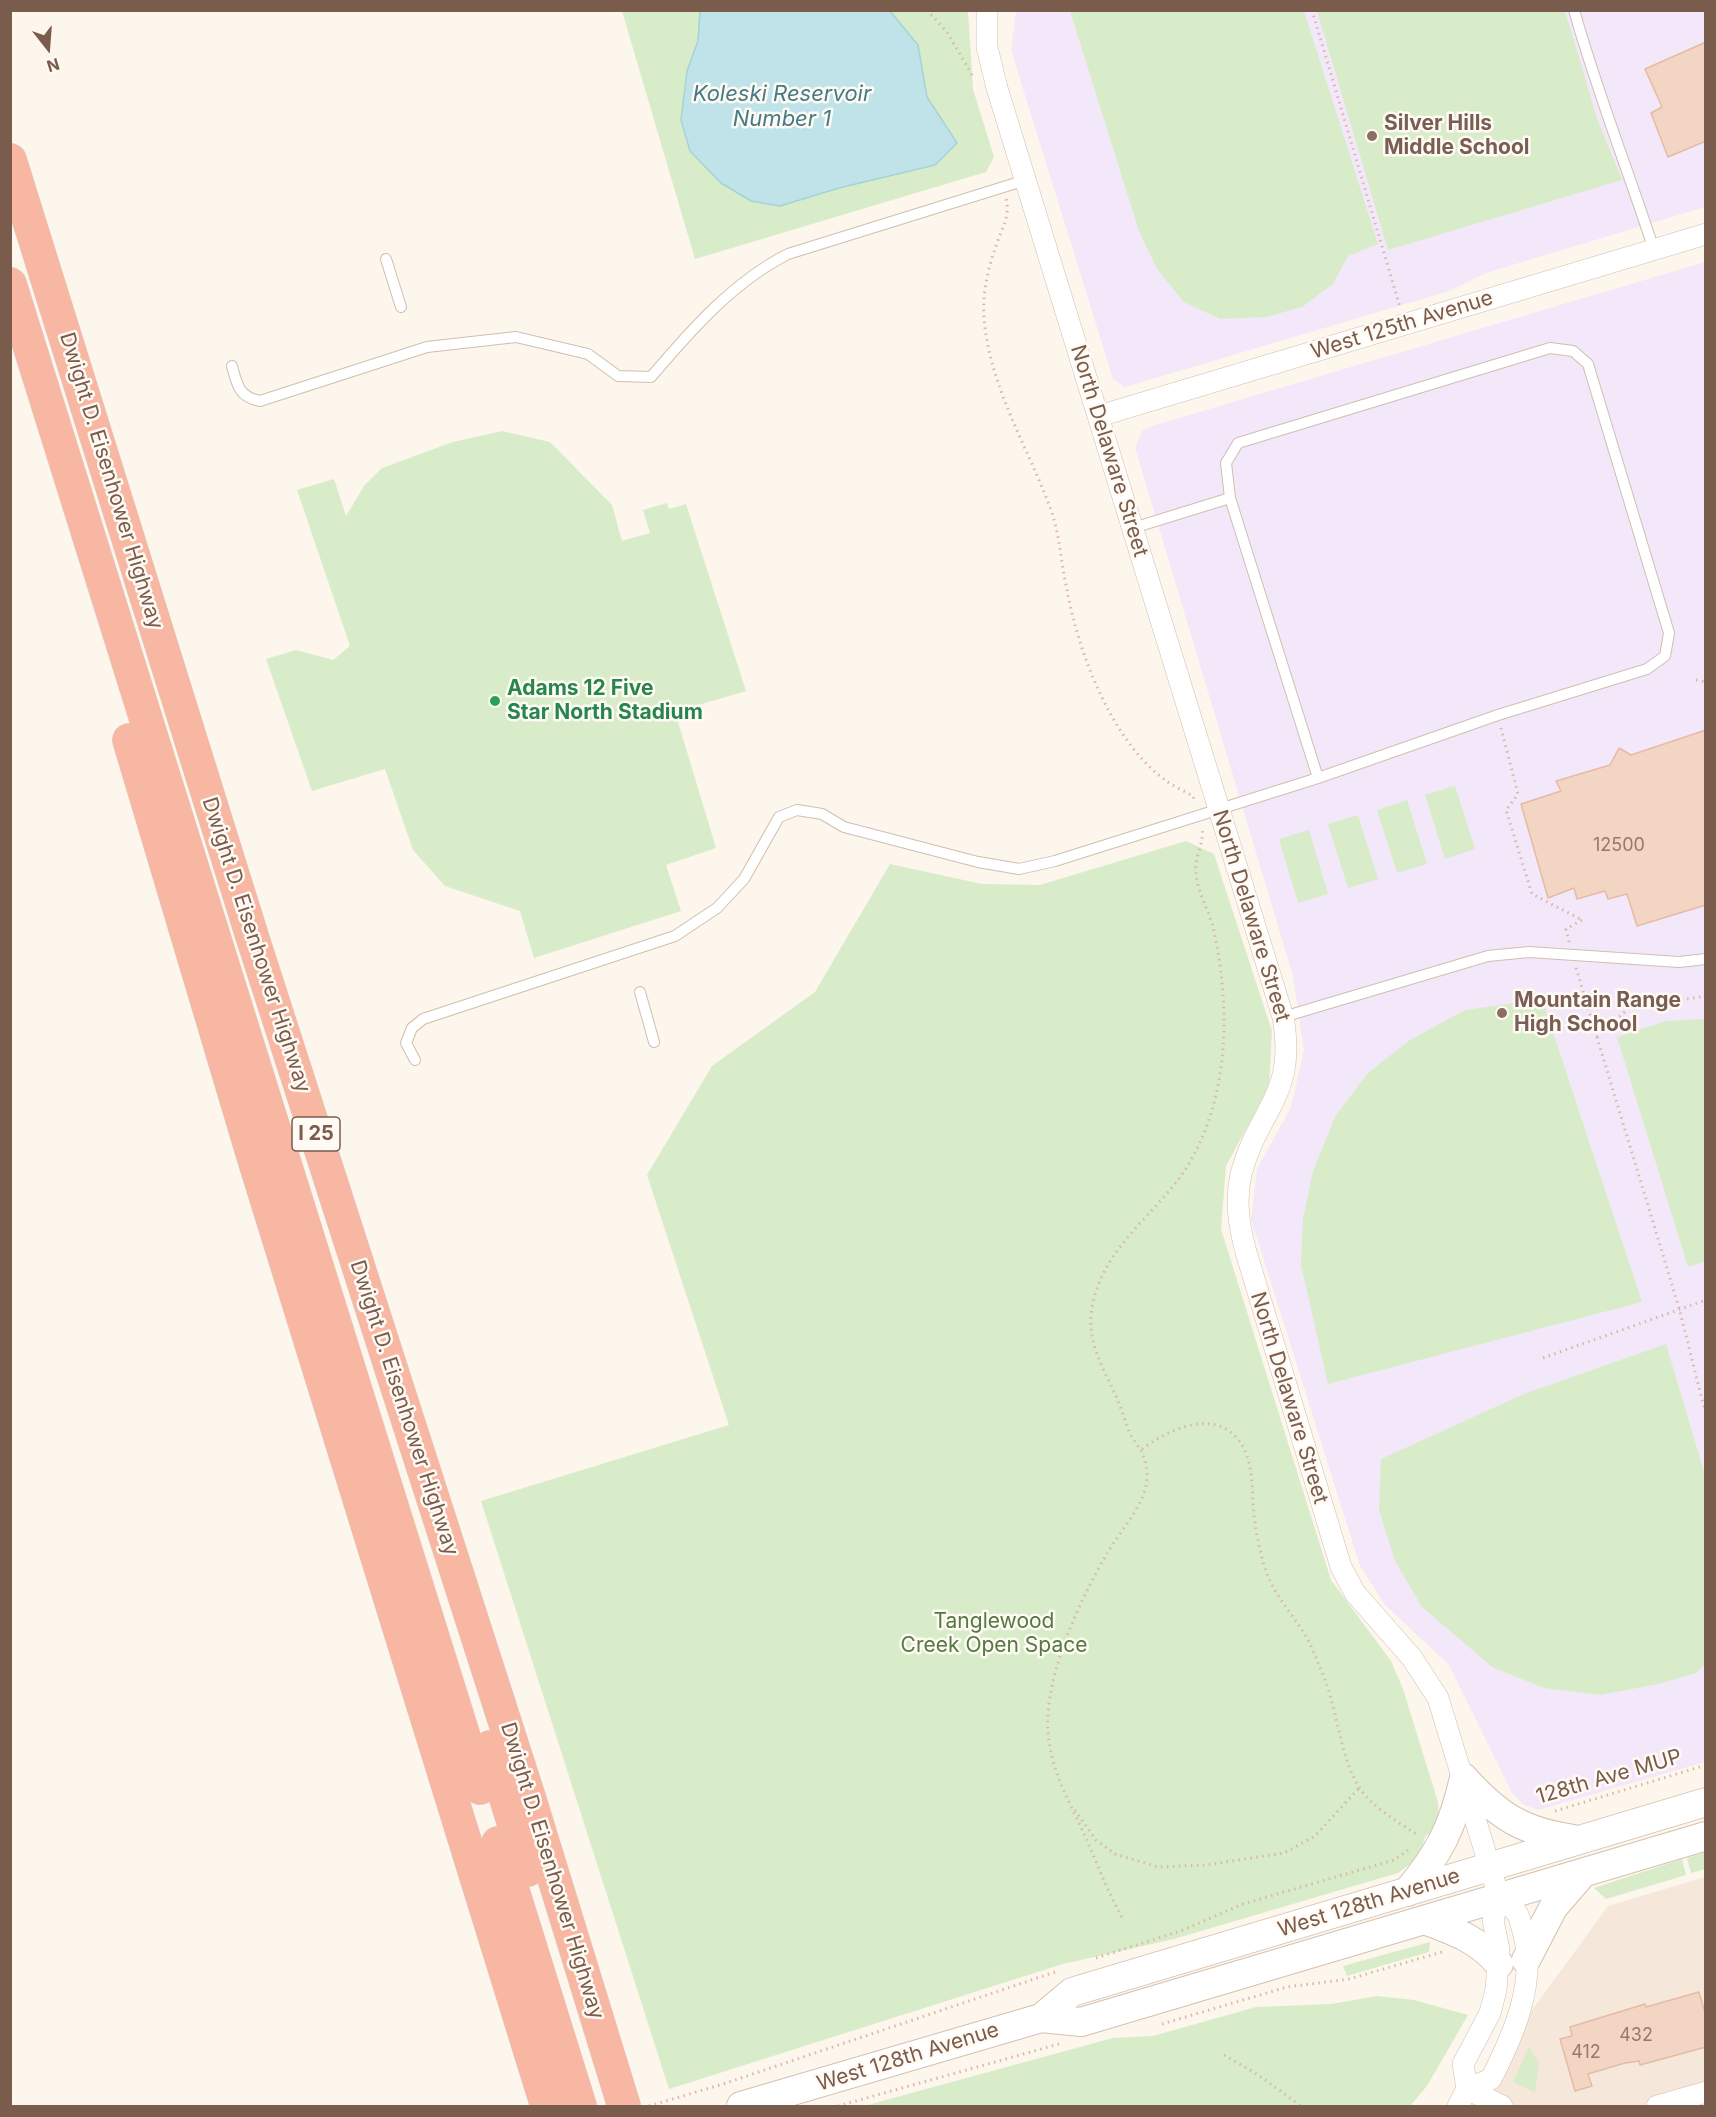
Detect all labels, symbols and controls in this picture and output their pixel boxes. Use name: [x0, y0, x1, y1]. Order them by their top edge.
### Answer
north arrow: [18, 18, 78, 78]
text: N: [45, 54, 62, 77]
water label: Koleski Reservoir Number 1: [693, 81, 871, 132]
place label: Silver Hills Middle School: [1384, 111, 1530, 161]
marker: Silver Hills Middle School: [1365, 129, 1379, 143]
street label: West 125th Avenue: [1308, 285, 1496, 365]
street label: Dwight D. Eisenhower Highway: [54, 330, 168, 632]
street label: North Delaware Street: [1065, 342, 1153, 560]
place label: Adams 12 Five Star North Stadium: [507, 676, 703, 726]
marker: Adams 12 Five Star North Stadium: [488, 694, 502, 708]
street label: Dwight D. Eisenhower Highway: [196, 794, 316, 1096]
street label: North Delaware Street: [1207, 807, 1295, 1025]
house number: 12500: [1593, 835, 1645, 857]
place label: Mountain Range High School: [1514, 988, 1681, 1038]
marker: Mountain Range High School: [1495, 1006, 1509, 1020]
road number: I 25: [292, 1117, 340, 1151]
street label: Dwight D. Eisenhower Highway: [344, 1257, 464, 1559]
street label: North Delaware Street: [1245, 1289, 1333, 1507]
park label: Tanglewood Creek Open Space: [901, 1609, 1087, 1659]
street label: Dwight D. Eisenhower Highway: [495, 1720, 609, 2022]
street label: 128th Ave MUP: [1533, 1744, 1685, 1810]
street label: West 128th Avenue: [1275, 1863, 1463, 1943]
street label: West 128th Avenue: [814, 2017, 1002, 2097]
house number: 432: [1619, 2025, 1653, 2047]
house number: 412: [1571, 2042, 1601, 2064]

